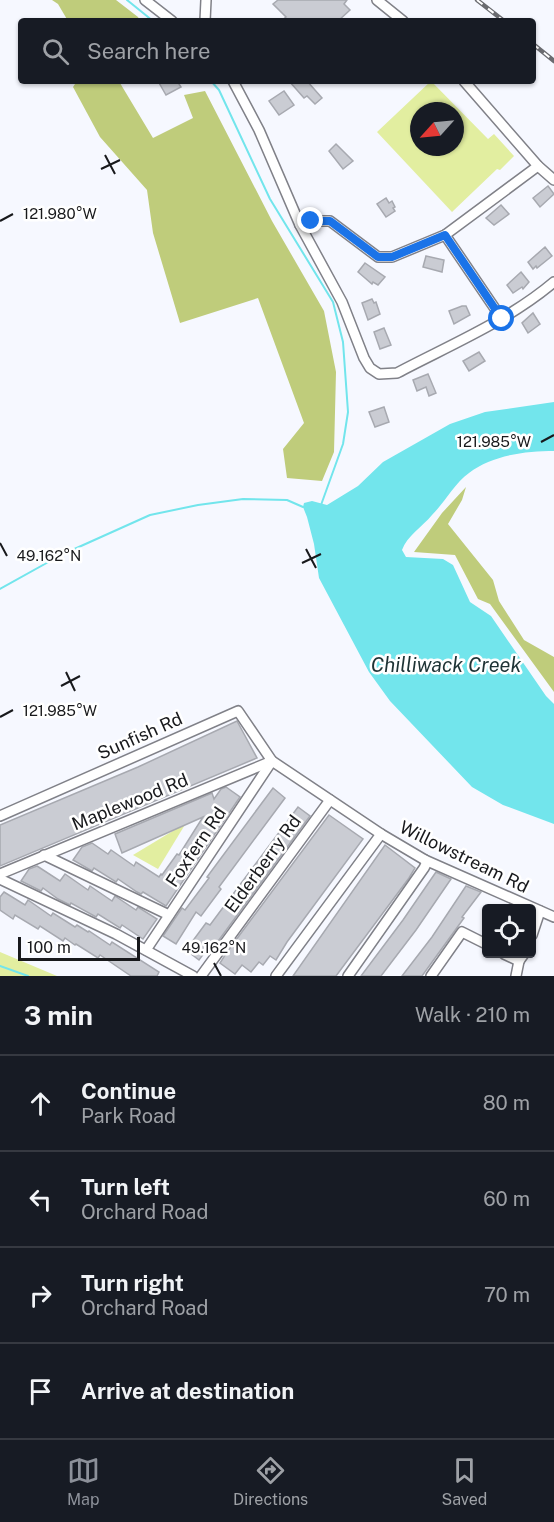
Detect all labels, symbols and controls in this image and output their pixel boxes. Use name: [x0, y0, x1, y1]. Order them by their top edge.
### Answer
search box: [18, 18, 536, 84]
icon: search: [39, 35, 72, 68]
text: Search here: [87, 38, 211, 64]
north arrow: [410, 102, 464, 156]
text: 121.980°W: [23, 205, 97, 222]
route end: [297, 207, 323, 233]
route start: [488, 305, 514, 331]
text: 121.985°W: [457, 433, 531, 450]
text: 49.162°N: [17, 547, 81, 564]
water label: Chilliwack Creek: [371, 653, 521, 677]
text: 121.985°W: [23, 702, 97, 719]
street label: Sunfish Rd: [94, 708, 185, 764]
street label: Maplewood Rd: [69, 769, 191, 834]
street label: Foxfern Rd: [161, 803, 230, 891]
street label: Elderberry Rd: [220, 811, 305, 917]
street label: Willowstream Rd: [396, 816, 532, 897]
map controls: [482, 904, 536, 958]
button: locate: [482, 904, 536, 958]
scale bar: [18, 934, 140, 962]
text: 100 m: [27, 938, 71, 957]
text: 49.162°N: [182, 939, 246, 956]
text: 3 min: [24, 1000, 93, 1031]
text: Walk · 210 m: [415, 1003, 530, 1027]
text: Continue: [81, 1078, 176, 1104]
icon: ahead: [24, 1087, 57, 1120]
text: 80 m: [483, 1091, 530, 1115]
text: Park Road: [81, 1104, 176, 1128]
text: Turn left: [81, 1174, 170, 1200]
icon: left: [24, 1183, 57, 1216]
text: 60 m: [483, 1187, 530, 1211]
text: Orchard Road: [81, 1200, 208, 1224]
text: Turn right: [81, 1270, 184, 1296]
icon: right: [24, 1279, 57, 1312]
text: 70 m: [484, 1283, 530, 1307]
text: Orchard Road: [81, 1296, 208, 1320]
icon: arrive: [24, 1375, 57, 1408]
text: Arrive at destination: [81, 1378, 294, 1404]
tab: Map: [67, 1454, 100, 1509]
tab: Directions: [233, 1454, 308, 1509]
tab: Saved: [442, 1454, 487, 1509]

